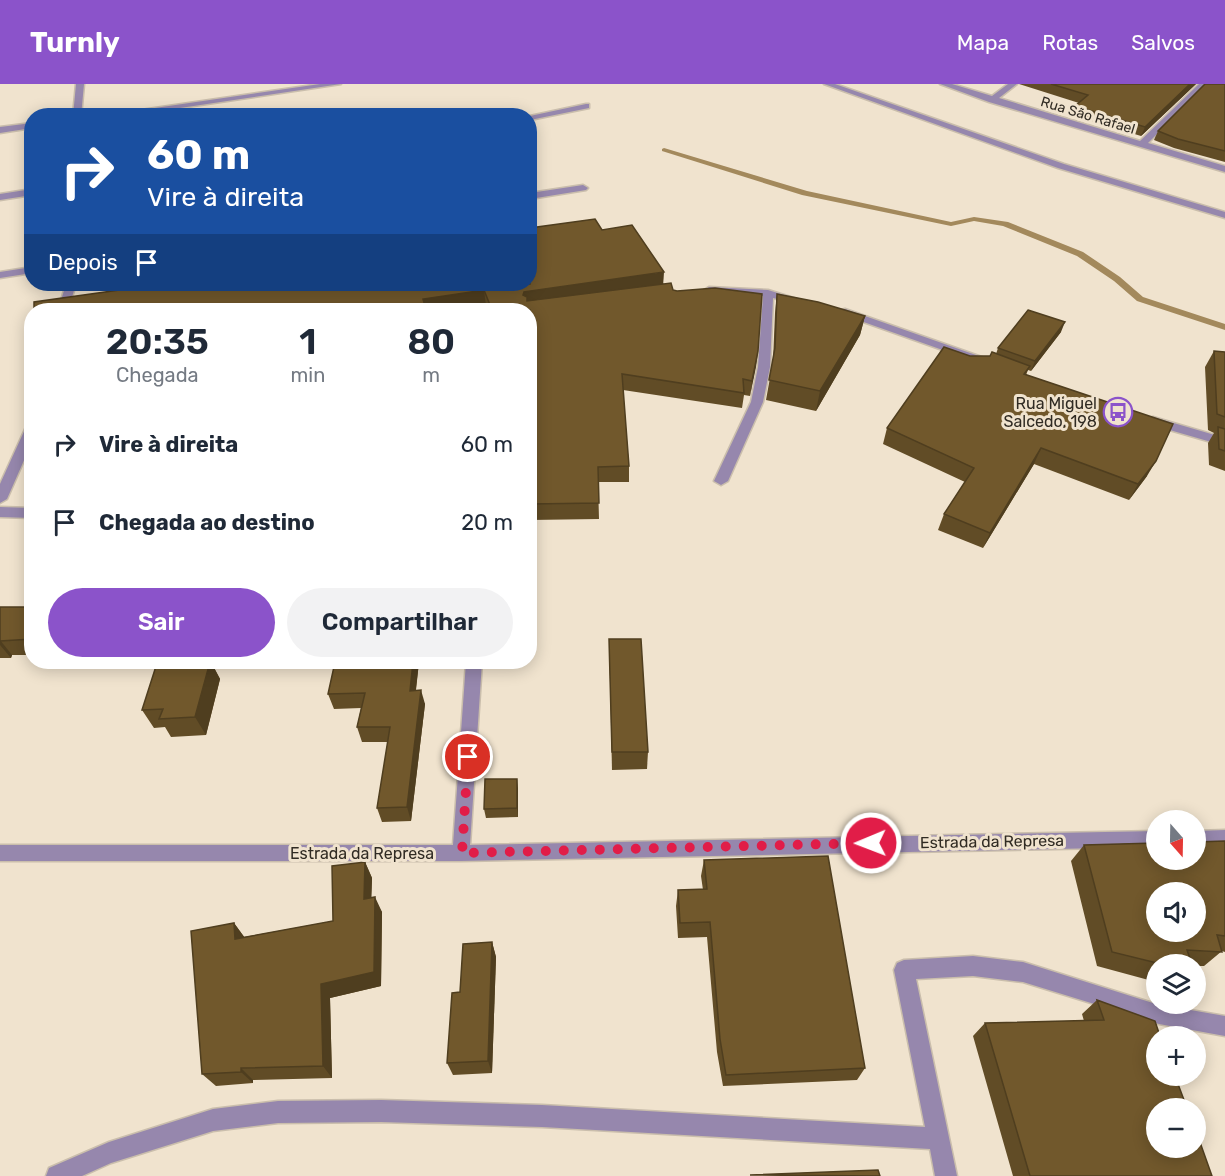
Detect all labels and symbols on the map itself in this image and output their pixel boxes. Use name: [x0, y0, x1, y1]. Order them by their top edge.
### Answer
street label: Rua São Rafael: [1039, 93, 1137, 138]
place label: Rua Miguel Salcedo, 198: [1004, 394, 1097, 431]
bus stop icon: Rua Miguel Salcedo, 198: [1102, 396, 1134, 428]
pin: [442, 731, 493, 782]
north arrow: [1146, 810, 1206, 870]
position arrow: [839, 811, 903, 875]
street label: Estrada da Represa: [920, 831, 1064, 852]
street label: Estrada da Represa: [290, 844, 434, 863]

